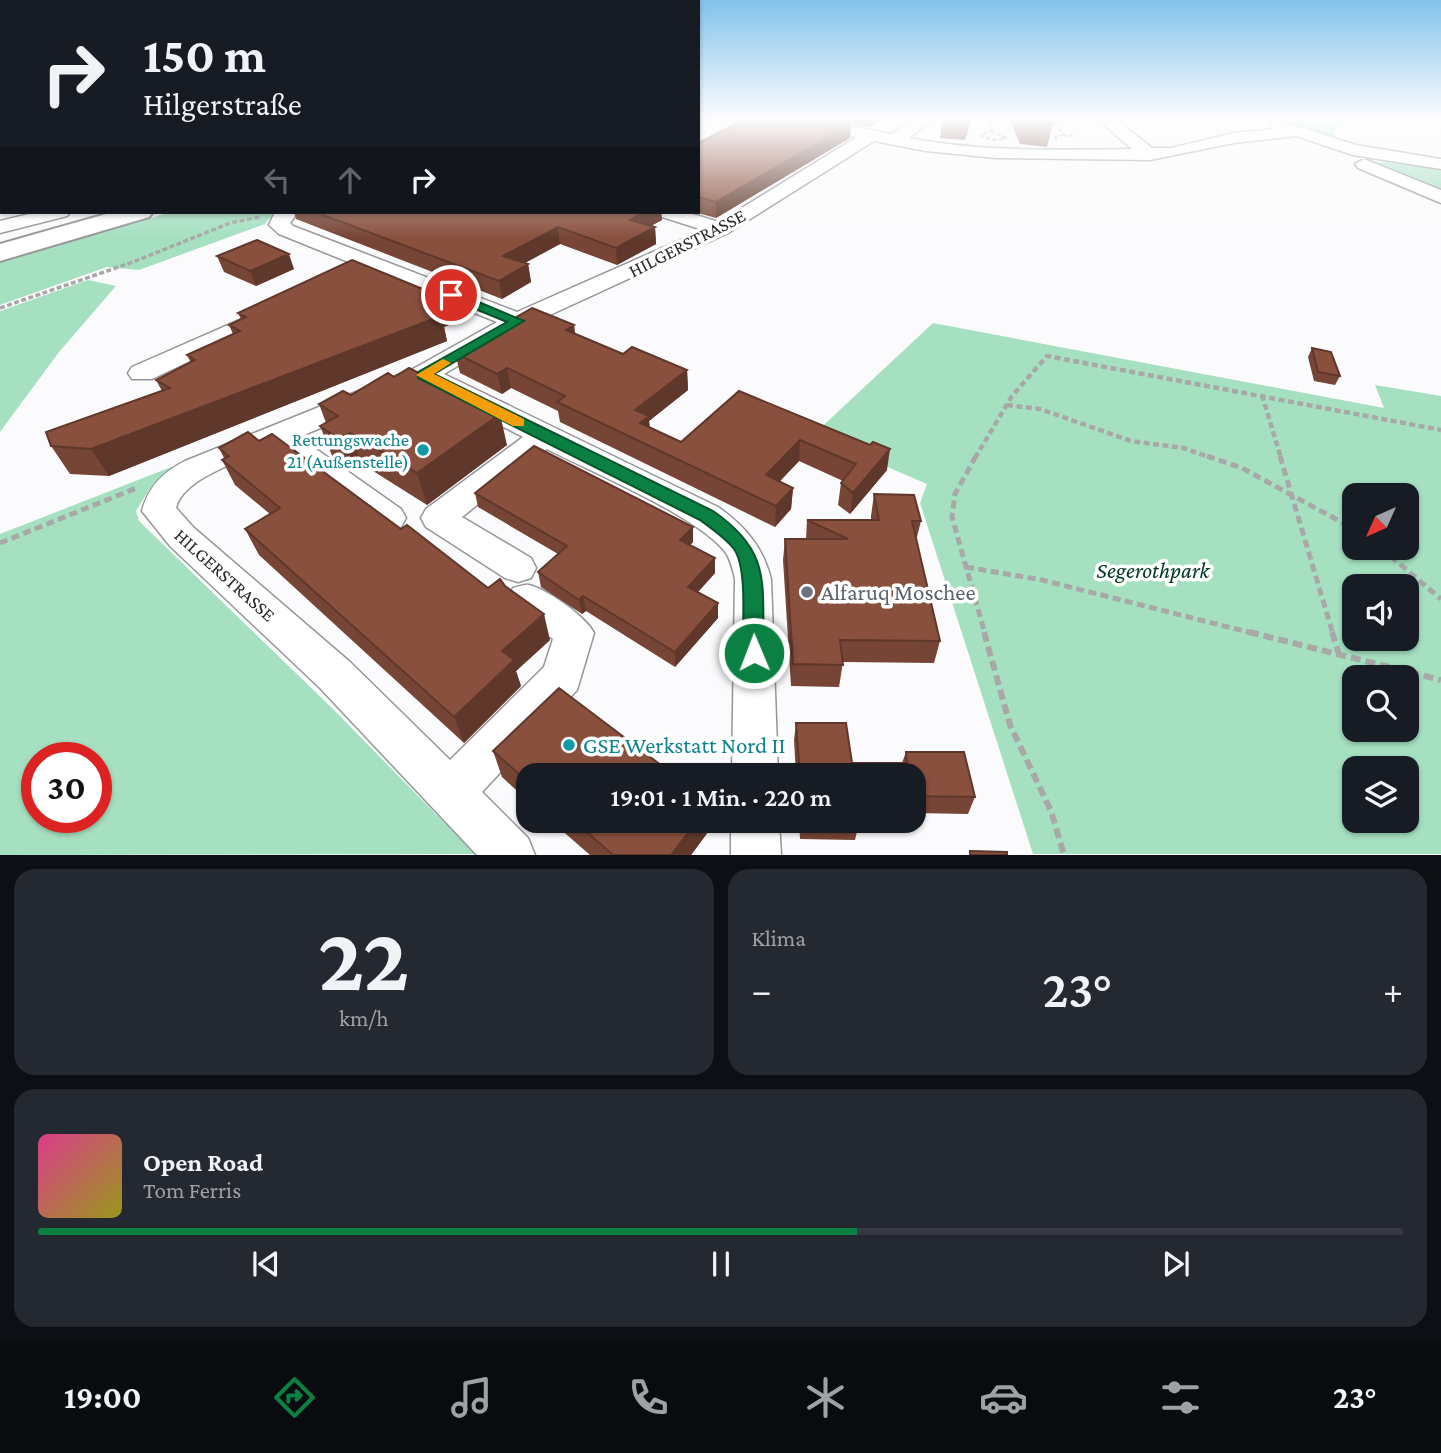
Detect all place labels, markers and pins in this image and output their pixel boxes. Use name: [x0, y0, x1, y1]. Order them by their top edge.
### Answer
pin: [421, 265, 481, 325]
place label: Rettungswache 21 (Außenstelle): [287, 429, 409, 473]
marker: Rettungswache 21 (Außenstelle): [415, 442, 431, 458]
place label: Alfaruq Moschee: [821, 579, 976, 605]
marker: Alfaruq Moschee: [799, 584, 815, 600]
place label: GSE Werkstatt Nord II: [583, 732, 785, 758]
marker: GSE Werkstatt Nord II: [561, 737, 577, 753]

